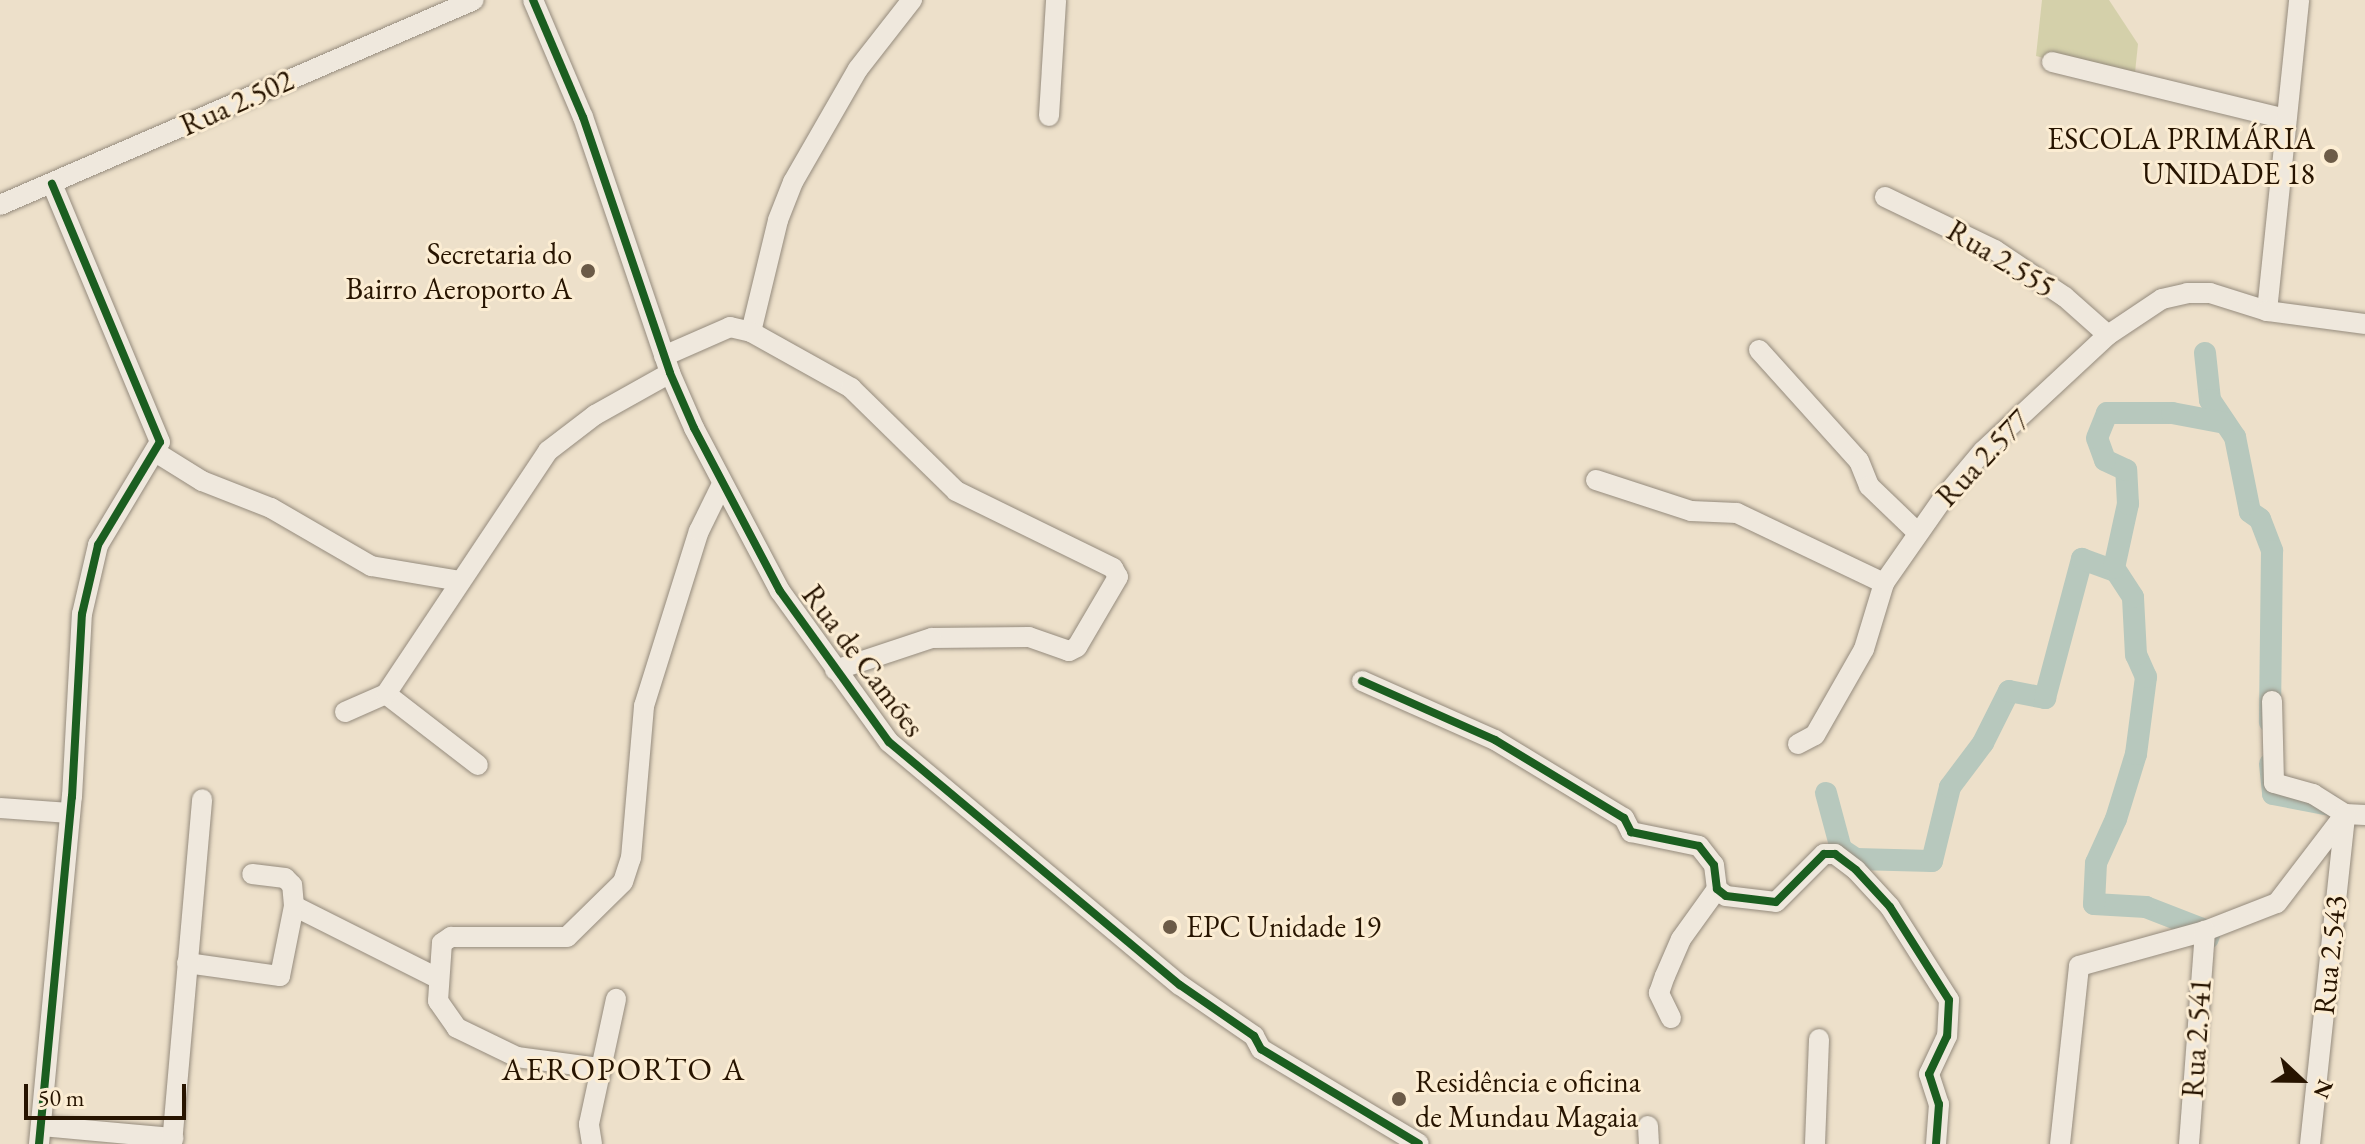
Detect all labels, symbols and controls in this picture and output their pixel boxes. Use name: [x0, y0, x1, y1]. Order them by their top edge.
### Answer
street label: Rua 2.502: [175, 62, 299, 144]
place label: ESCOLA PRIMÁRIA UNIDADE 18: [2047, 121, 2315, 192]
marker: ESCOLA PRIMÁRIA UNIDADE 18: [2322, 147, 2340, 165]
street label: Rua 2.555: [1940, 213, 2062, 305]
place label: Secretaria do Bairro Aeroporto A: [345, 236, 572, 306]
marker: Secretaria do Bairro Aeroporto A: [579, 262, 597, 280]
street label: Rua 2.577: [1929, 402, 2037, 514]
street label: Rua de Camões: [794, 578, 932, 744]
street label: Rua 2.543: [2306, 894, 2354, 1016]
place label: EPC Unidade 19: [1186, 909, 1381, 945]
marker: EPC Unidade 19: [1161, 918, 1179, 936]
street label: Rua 2.541: [2175, 977, 2219, 1099]
north arrow: [2261, 1040, 2341, 1120]
district label: AEROPORTO A: [502, 1050, 746, 1088]
place label: Residência e oficina de Mundau Magaia: [1415, 1064, 1641, 1134]
scale bar: [28, 1068, 190, 1118]
text: N: [2307, 1075, 2340, 1103]
text: 50 m: [38, 1082, 85, 1113]
marker: Residência e oficina de Mundau Magaia: [1390, 1090, 1408, 1108]

